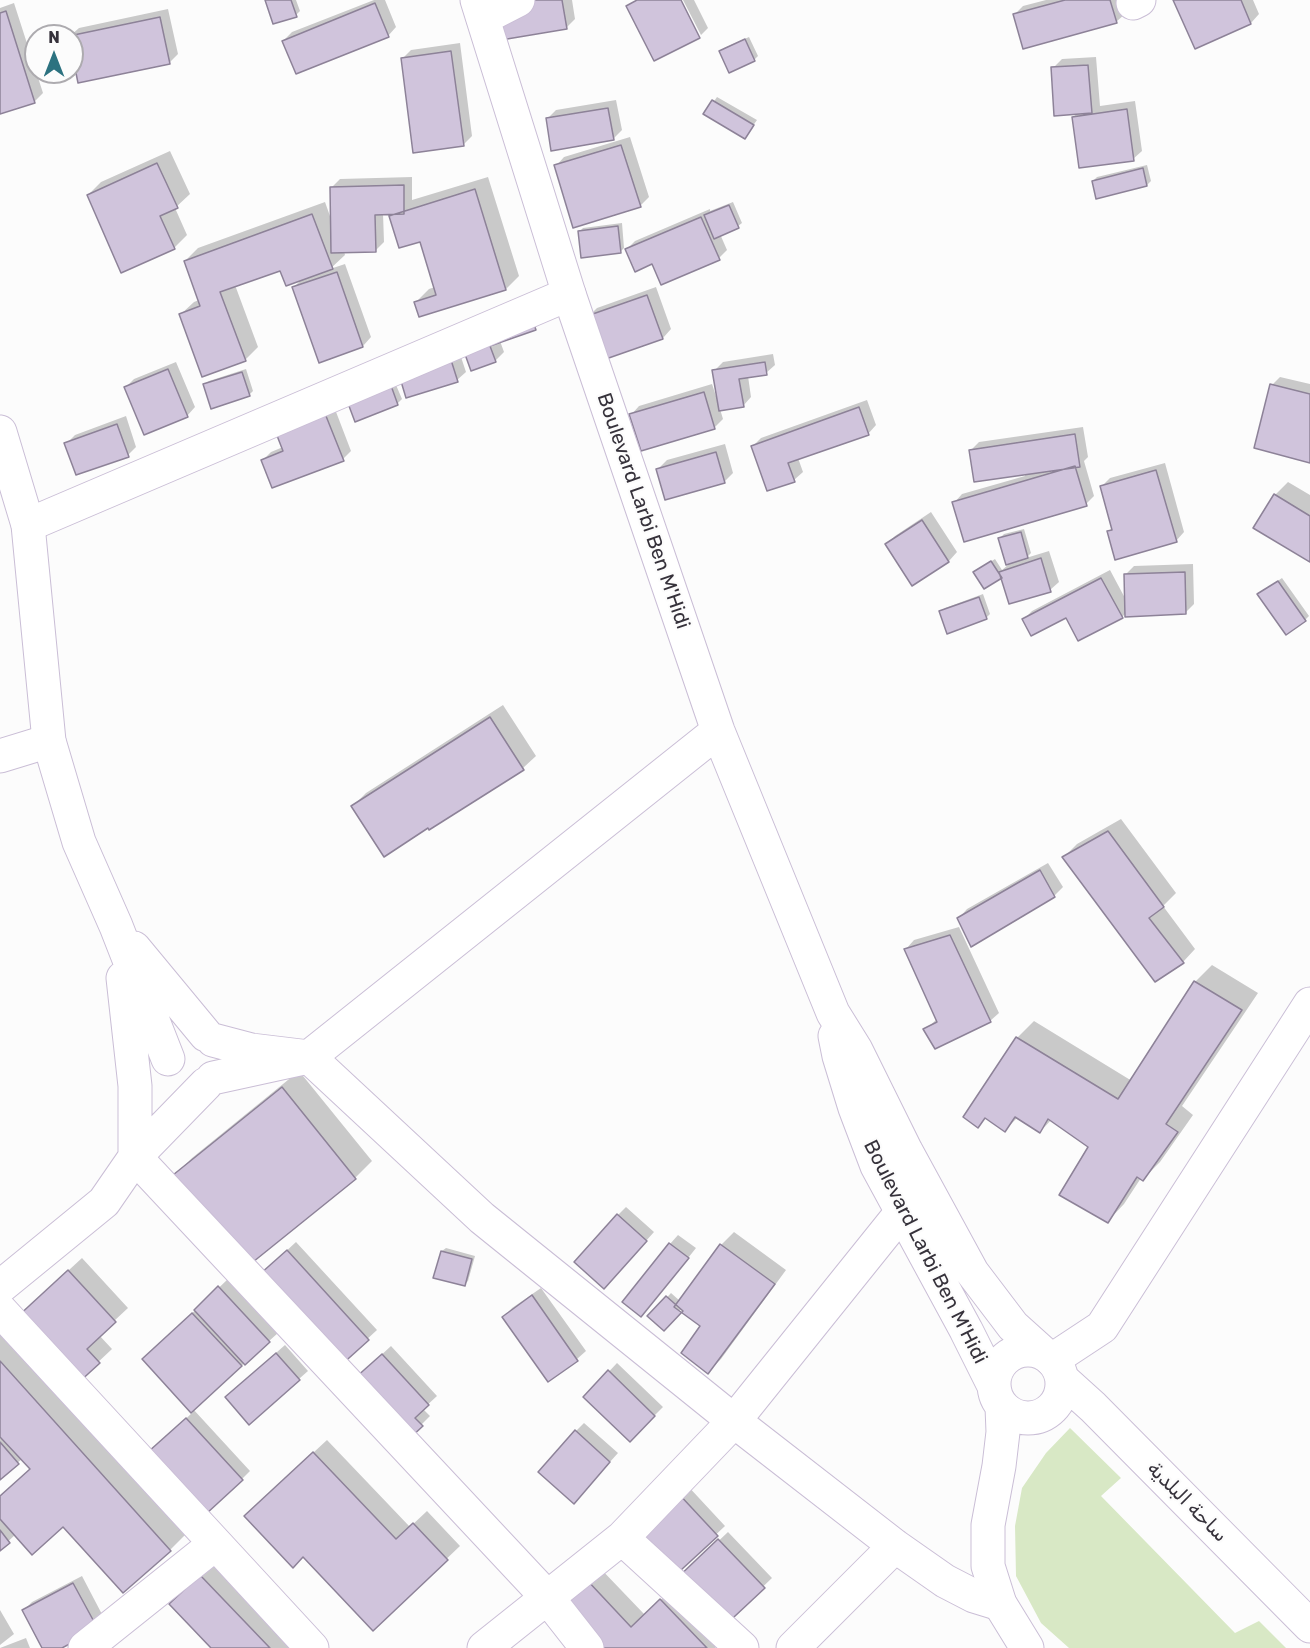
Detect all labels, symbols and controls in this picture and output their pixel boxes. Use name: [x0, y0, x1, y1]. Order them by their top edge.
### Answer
north arrow: [24, 24, 84, 84]
text: N: [48, 28, 60, 47]
street label: Boulevard Larbi Ben M'Hidi: [591, 390, 695, 632]
street label: Boulevard Larbi Ben M'Hidi: [858, 1136, 992, 1368]
street label: ساحة البلدية: [1142, 1457, 1232, 1547]

